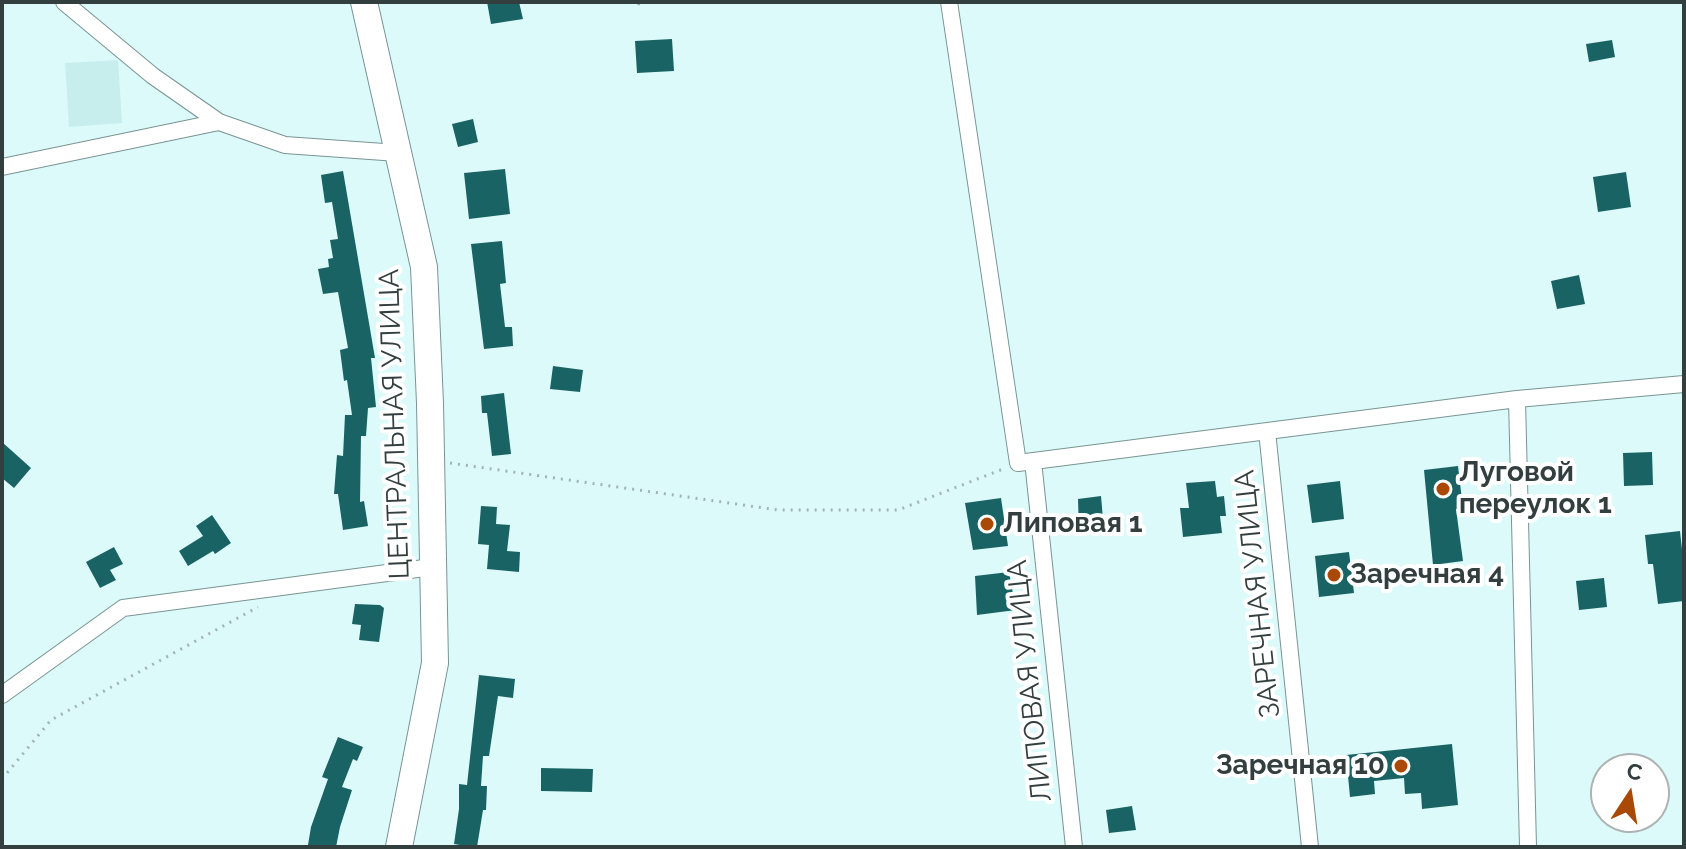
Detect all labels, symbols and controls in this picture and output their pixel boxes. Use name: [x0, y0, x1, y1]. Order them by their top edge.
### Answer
street label: ЦЕНТРАЛЬНАЯ УЛИЦА: [373, 268, 417, 580]
place label: Луговой переулок 1: [1459, 456, 1612, 522]
street label: ЗАРЕЧНАЯ УЛИЦА: [1228, 468, 1288, 720]
marker: Луговой переулок 1: [1434, 480, 1452, 498]
place label: Липовая 1: [1003, 507, 1143, 541]
marker: Липовая 1: [978, 515, 996, 533]
street label: ЛИПОВАЯ УЛИЦА: [1001, 558, 1059, 804]
place label: Заречная 4: [1350, 558, 1504, 592]
marker: Заречная 4: [1325, 566, 1343, 584]
place label: Заречная 10: [1216, 749, 1385, 783]
north arrow: [1590, 753, 1670, 833]
marker: Заречная 10: [1392, 757, 1410, 775]
text: С: [1624, 757, 1645, 786]

